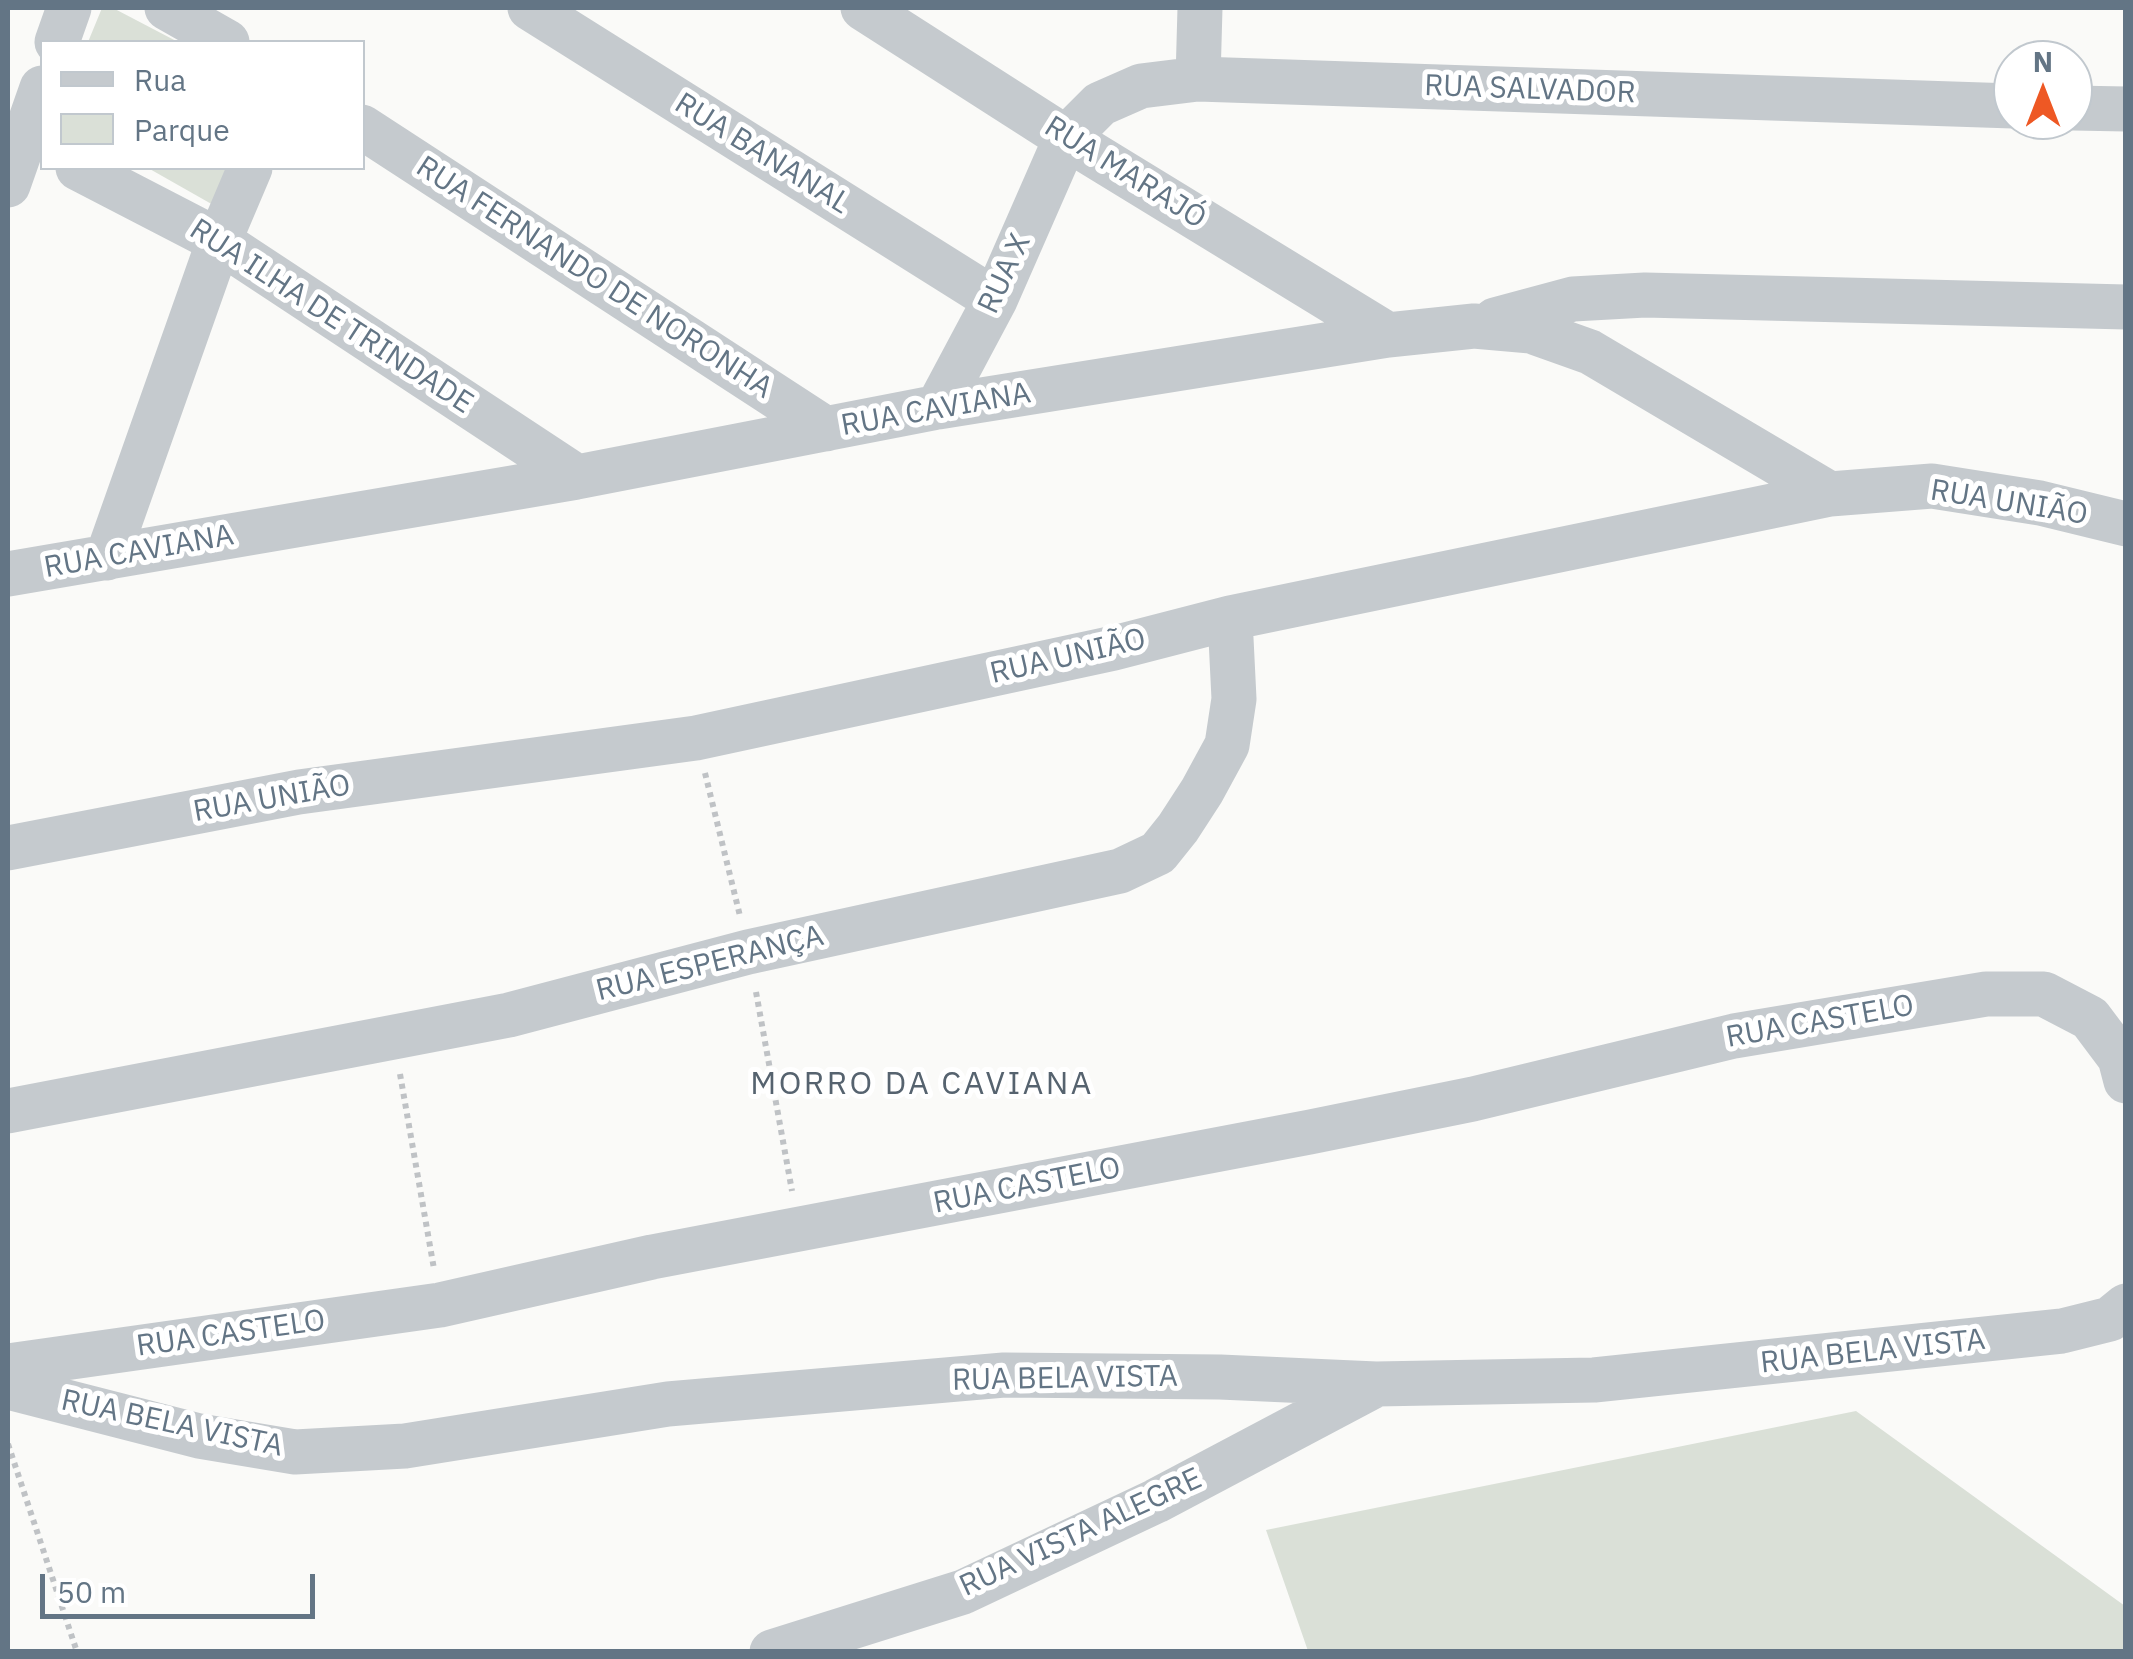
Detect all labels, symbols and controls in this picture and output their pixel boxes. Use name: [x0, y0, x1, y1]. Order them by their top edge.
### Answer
legend: [40, 40, 365, 170]
north arrow: [1993, 40, 2093, 140]
text: N: [2033, 43, 2053, 80]
text: Rua: [134, 60, 186, 99]
street label: RUA SALVADOR: [1424, 68, 1636, 112]
street label: RUA BANANAL: [668, 86, 856, 222]
street label: RUA MARAJÓ: [1038, 109, 1212, 237]
text: Parque: [134, 110, 230, 149]
street label: RUA FERNANDO DE NORONHA: [409, 149, 779, 407]
street label: RUA ILHA DE TRINDADE: [183, 212, 479, 422]
street label: RUA X: [971, 229, 1039, 319]
street label: RUA CAVIANA: [838, 376, 1034, 444]
street label: RUA UNIÃO: [1928, 473, 2090, 533]
street label: RUA CAVIANA: [41, 518, 237, 586]
street label: RUA UNIÃO: [987, 622, 1149, 692]
street label: RUA UNIÃO: [191, 767, 353, 831]
street label: RUA ESPERANÇA: [593, 918, 827, 1010]
street label: RUA CASTELO: [1723, 988, 1917, 1056]
district label: MORRO DA CAVIANA: [750, 1066, 1094, 1104]
street label: RUA CASTELO: [930, 1150, 1124, 1222]
street label: RUA CASTELO: [134, 1303, 328, 1365]
street label: RUA BELA VISTA: [1759, 1322, 1987, 1382]
street label: RUA BELA VISTA: [952, 1359, 1178, 1399]
street label: RUA BELA VISTA: [58, 1383, 286, 1465]
street label: RUA VISTA ALEGRE: [954, 1461, 1208, 1605]
scale bar: [45, 1554, 320, 1616]
text: 50 m: [57, 1572, 126, 1611]

